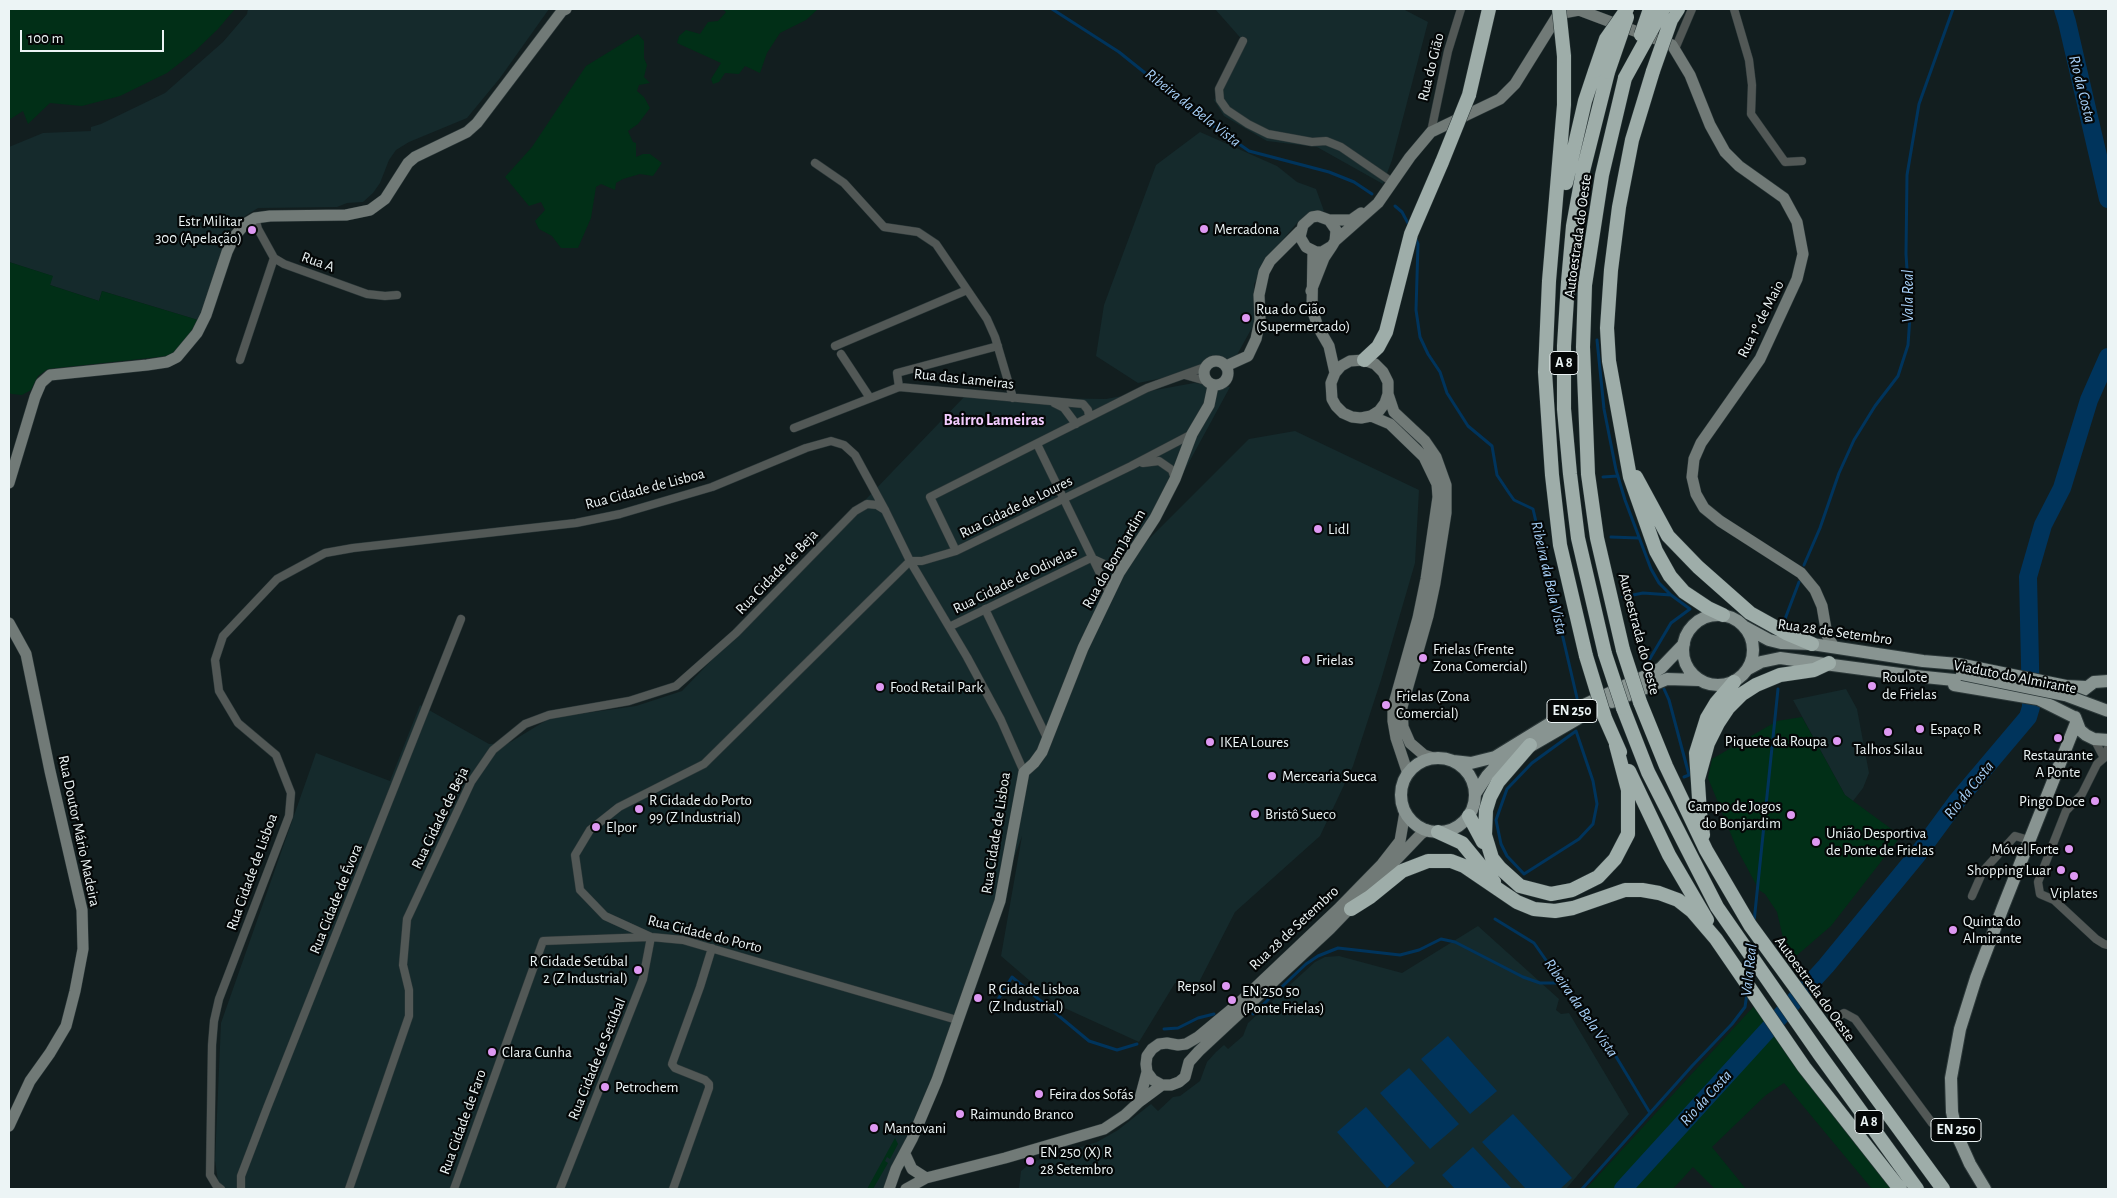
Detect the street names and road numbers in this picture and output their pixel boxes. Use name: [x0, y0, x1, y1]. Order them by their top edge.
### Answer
street label: Rua do Gião: [1414, 31, 1448, 103]
street label: Autoestrada do Oeste: [1560, 173, 1596, 299]
street label: Rua A: [299, 248, 337, 276]
street label: Rua 1º de Maio: [1734, 277, 1788, 361]
road number: A 8: [1550, 352, 1578, 374]
street label: Rua das Lameiras: [913, 365, 1015, 393]
street label: Rua Cidade de Lisboa: [583, 464, 707, 514]
street label: Rua Cidade de Loures: [956, 472, 1076, 542]
street label: Rua do Bom Jardim: [1078, 506, 1150, 612]
street label: Rua Cidade de Beja: [732, 526, 822, 618]
street label: Rua Cidade de Odivelas: [950, 542, 1080, 618]
street label: Autoestrada do Oeste: [1614, 571, 1664, 697]
street label: Rua 28 de Setembro: [1777, 615, 1893, 649]
street label: Viaduto do Almirante: [1952, 656, 2078, 698]
road number: EN 250: [1547, 699, 1597, 722]
street label: Rua Doutor Mário Madeira: [54, 754, 104, 908]
street label: Rua Cidade de Beja: [408, 764, 472, 872]
street label: Rua Cidade de Lisboa: [977, 771, 1015, 895]
street label: Rua Cidade de Lisboa: [223, 811, 281, 933]
street label: Rua Cidade de Évora: [306, 841, 366, 957]
street label: Rua 28 de Setembro: [1246, 882, 1342, 974]
street label: Rua Cidade do Porto: [646, 911, 764, 957]
street label: Autoestrada do Oeste: [1771, 933, 1859, 1045]
street label: Rua Cidade de Setúbal: [564, 995, 630, 1123]
street label: Rua Cidade de Faro: [436, 1067, 490, 1177]
road number: A 8: [1855, 1110, 1883, 1134]
road number: EN 250: [1931, 1118, 1981, 1142]

